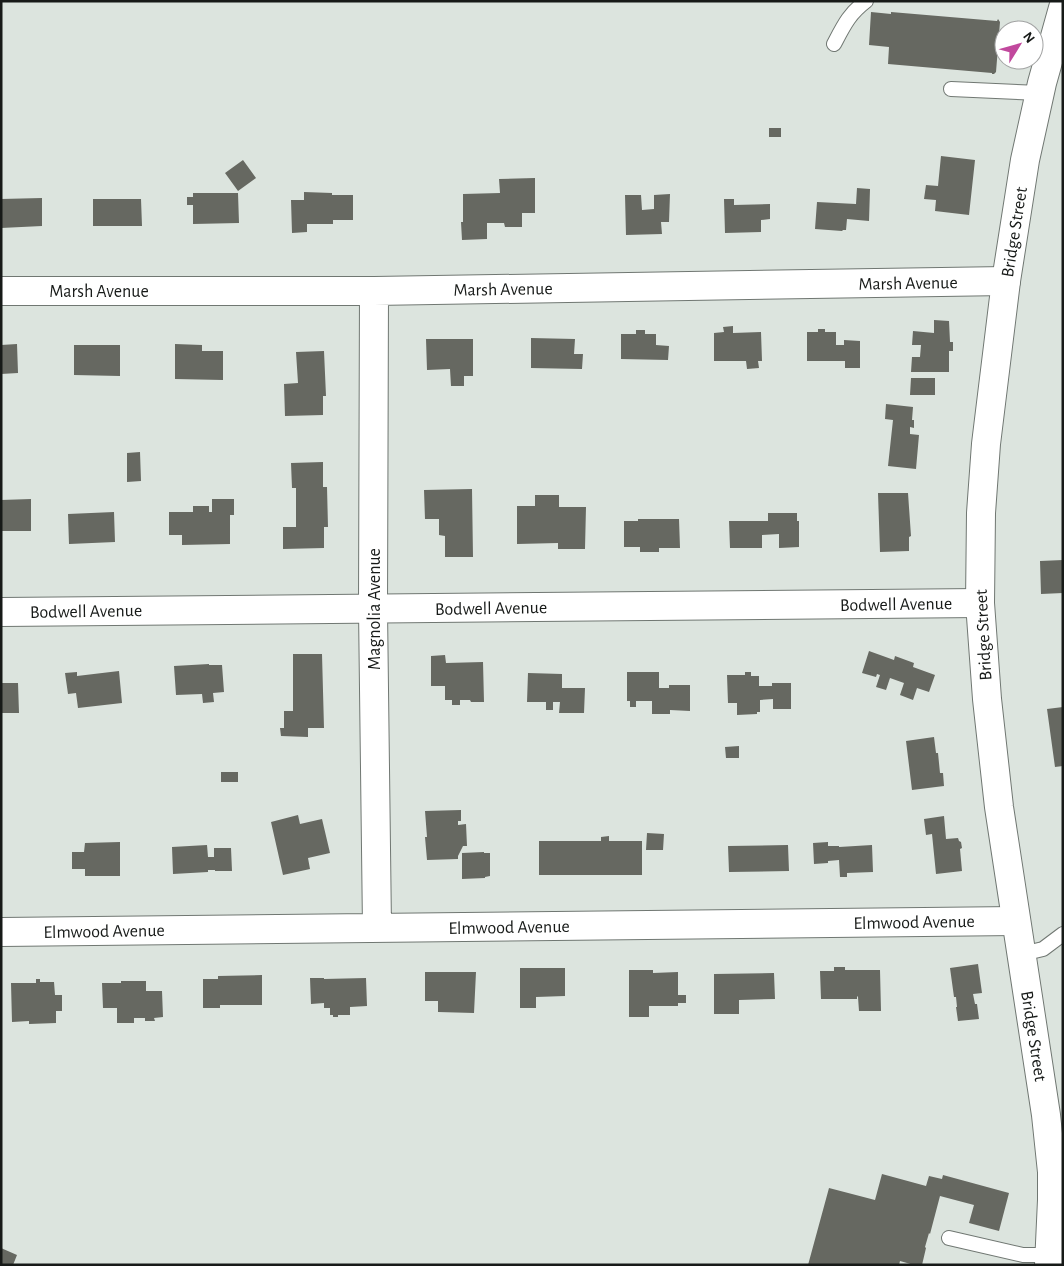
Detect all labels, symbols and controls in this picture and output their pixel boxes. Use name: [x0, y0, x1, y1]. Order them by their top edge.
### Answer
north arrow: [994, 20, 1044, 70]
text: N: [1020, 30, 1037, 46]
street label: Bridge Street: [999, 185, 1031, 279]
street label: Marsh Avenue: [858, 274, 958, 294]
street label: Marsh Avenue: [453, 280, 553, 300]
street label: Marsh Avenue: [49, 283, 149, 301]
street label: Magnolia Avenue: [366, 548, 384, 670]
street label: Bridge Street: [973, 589, 995, 681]
street label: Bodwell Avenue: [840, 595, 952, 615]
street label: Bodwell Avenue: [435, 599, 547, 619]
street label: Bodwell Avenue: [30, 602, 142, 622]
street label: Elmwood Avenue: [853, 913, 975, 933]
street label: Elmwood Avenue: [448, 918, 570, 938]
street label: Elmwood Avenue: [43, 922, 165, 942]
street label: Bridge Street: [1017, 990, 1049, 1083]

